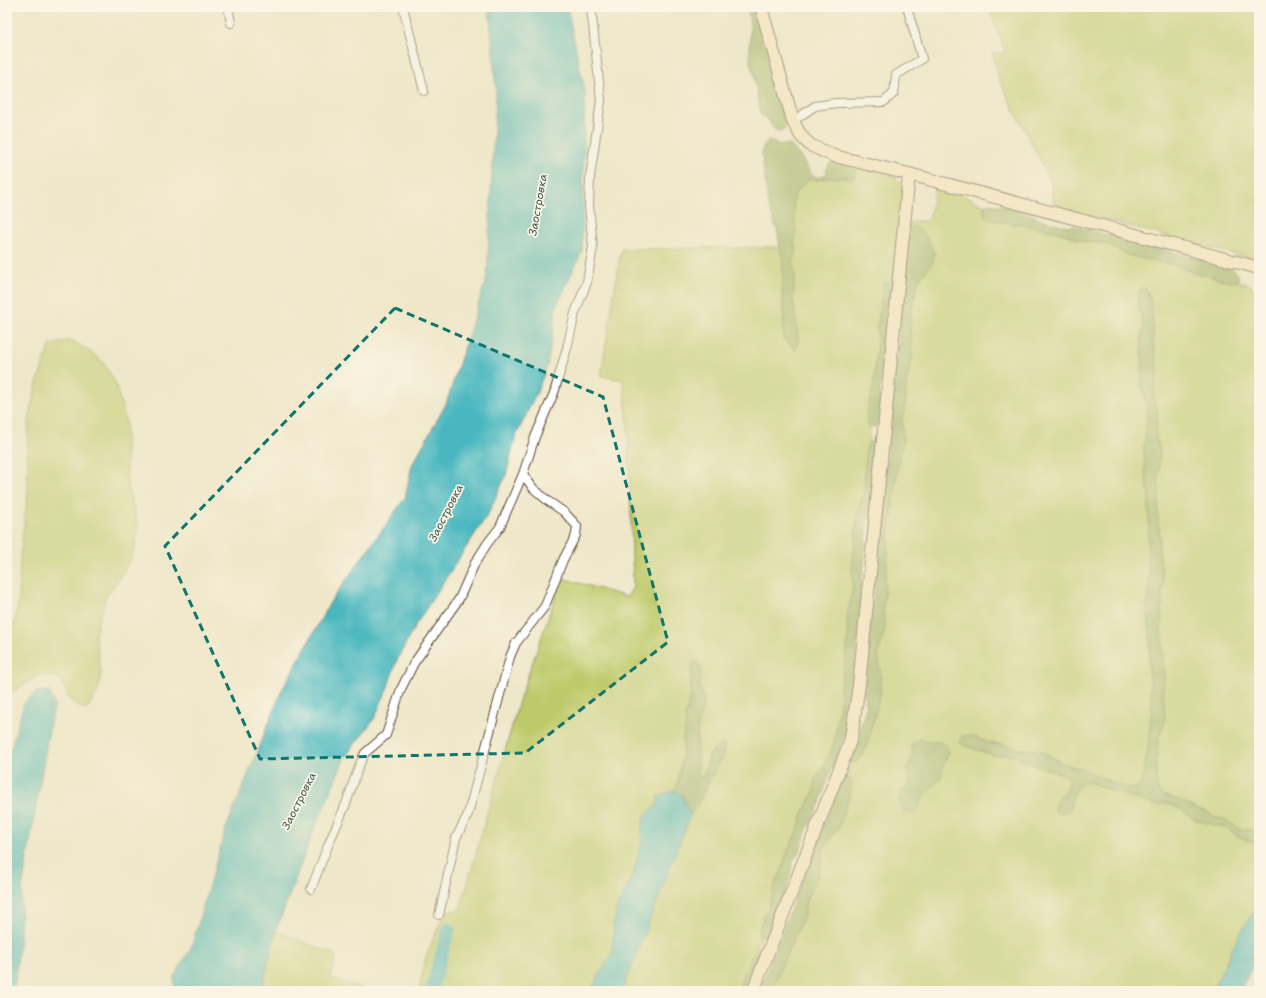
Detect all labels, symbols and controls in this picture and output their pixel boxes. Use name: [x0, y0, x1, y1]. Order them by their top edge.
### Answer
water label: Заостровка: [525, 173, 551, 237]
water label: Заостровка: [425, 482, 467, 544]
water label: Заостровка: [278, 770, 320, 832]

